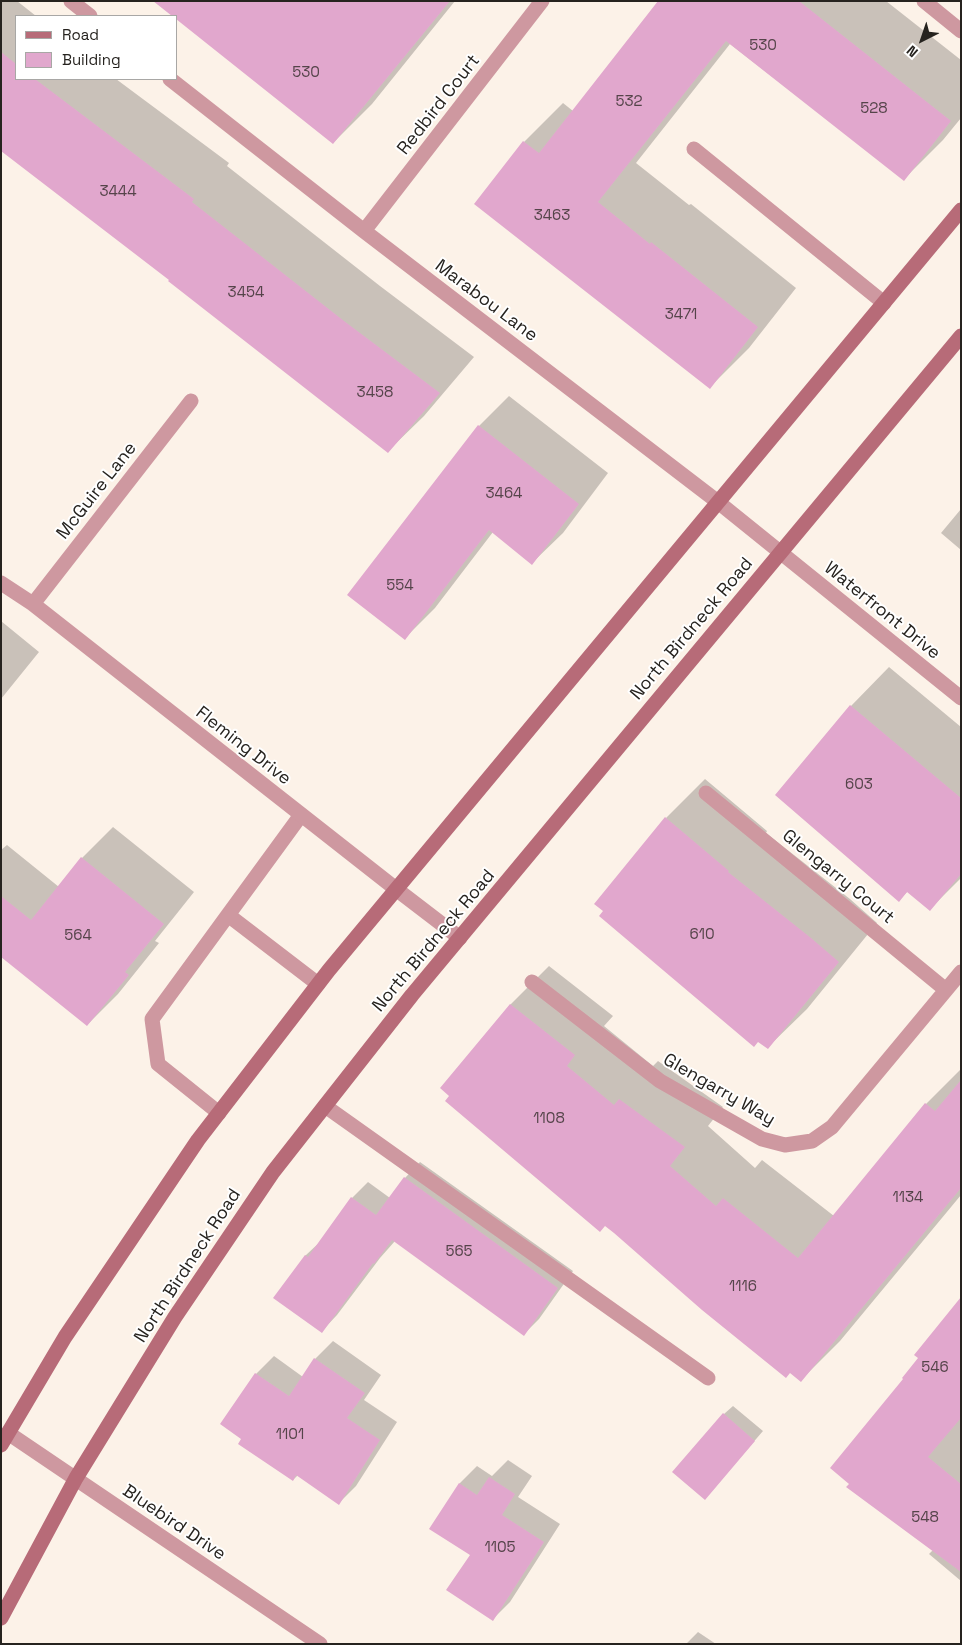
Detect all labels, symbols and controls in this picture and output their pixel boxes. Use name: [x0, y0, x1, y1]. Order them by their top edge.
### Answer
legend: [15, 15, 178, 80]
north arrow: [897, 15, 947, 65]
text: Road: [62, 25, 99, 44]
house number: 530: [749, 37, 777, 55]
text: N: [903, 41, 922, 61]
text: Building: [62, 50, 121, 69]
street label: Redbird Court: [393, 51, 485, 159]
house number: 530: [292, 64, 320, 82]
house number: 532: [615, 93, 643, 111]
house number: 528: [860, 100, 888, 118]
house number: 3444: [99, 183, 137, 201]
house number: 3463: [534, 207, 570, 225]
street label: Marabou Lane: [430, 255, 542, 347]
house number: 3454: [228, 284, 264, 302]
house number: 3471: [665, 306, 697, 324]
house number: 3458: [357, 384, 393, 402]
street label: McGuire Lane: [52, 438, 142, 544]
house number: 3464: [486, 485, 522, 503]
street label: North Birdneck Road: [626, 553, 758, 705]
street label: Waterfront Drive: [820, 558, 944, 664]
house number: 554: [386, 577, 414, 595]
street label: Fleming Drive: [191, 702, 295, 790]
house number: 603: [845, 776, 873, 794]
street label: Glengarry Court: [778, 825, 898, 929]
street label: North Birdneck Road: [368, 865, 500, 1017]
house number: 610: [689, 926, 715, 944]
house number: 564: [64, 927, 92, 945]
street label: Glengarry Way: [659, 1049, 779, 1131]
house number: 1108: [533, 1110, 565, 1128]
street label: North Birdneck Road: [130, 1185, 246, 1347]
house number: 1134: [893, 1189, 923, 1207]
house number: 565: [445, 1243, 473, 1261]
house number: 1116: [729, 1278, 757, 1296]
house number: 546: [921, 1359, 949, 1377]
house number: 1101: [276, 1426, 304, 1444]
street label: Bluebird Drive: [118, 1481, 230, 1565]
house number: 548: [911, 1509, 939, 1527]
house number: 1105: [484, 1539, 516, 1557]

